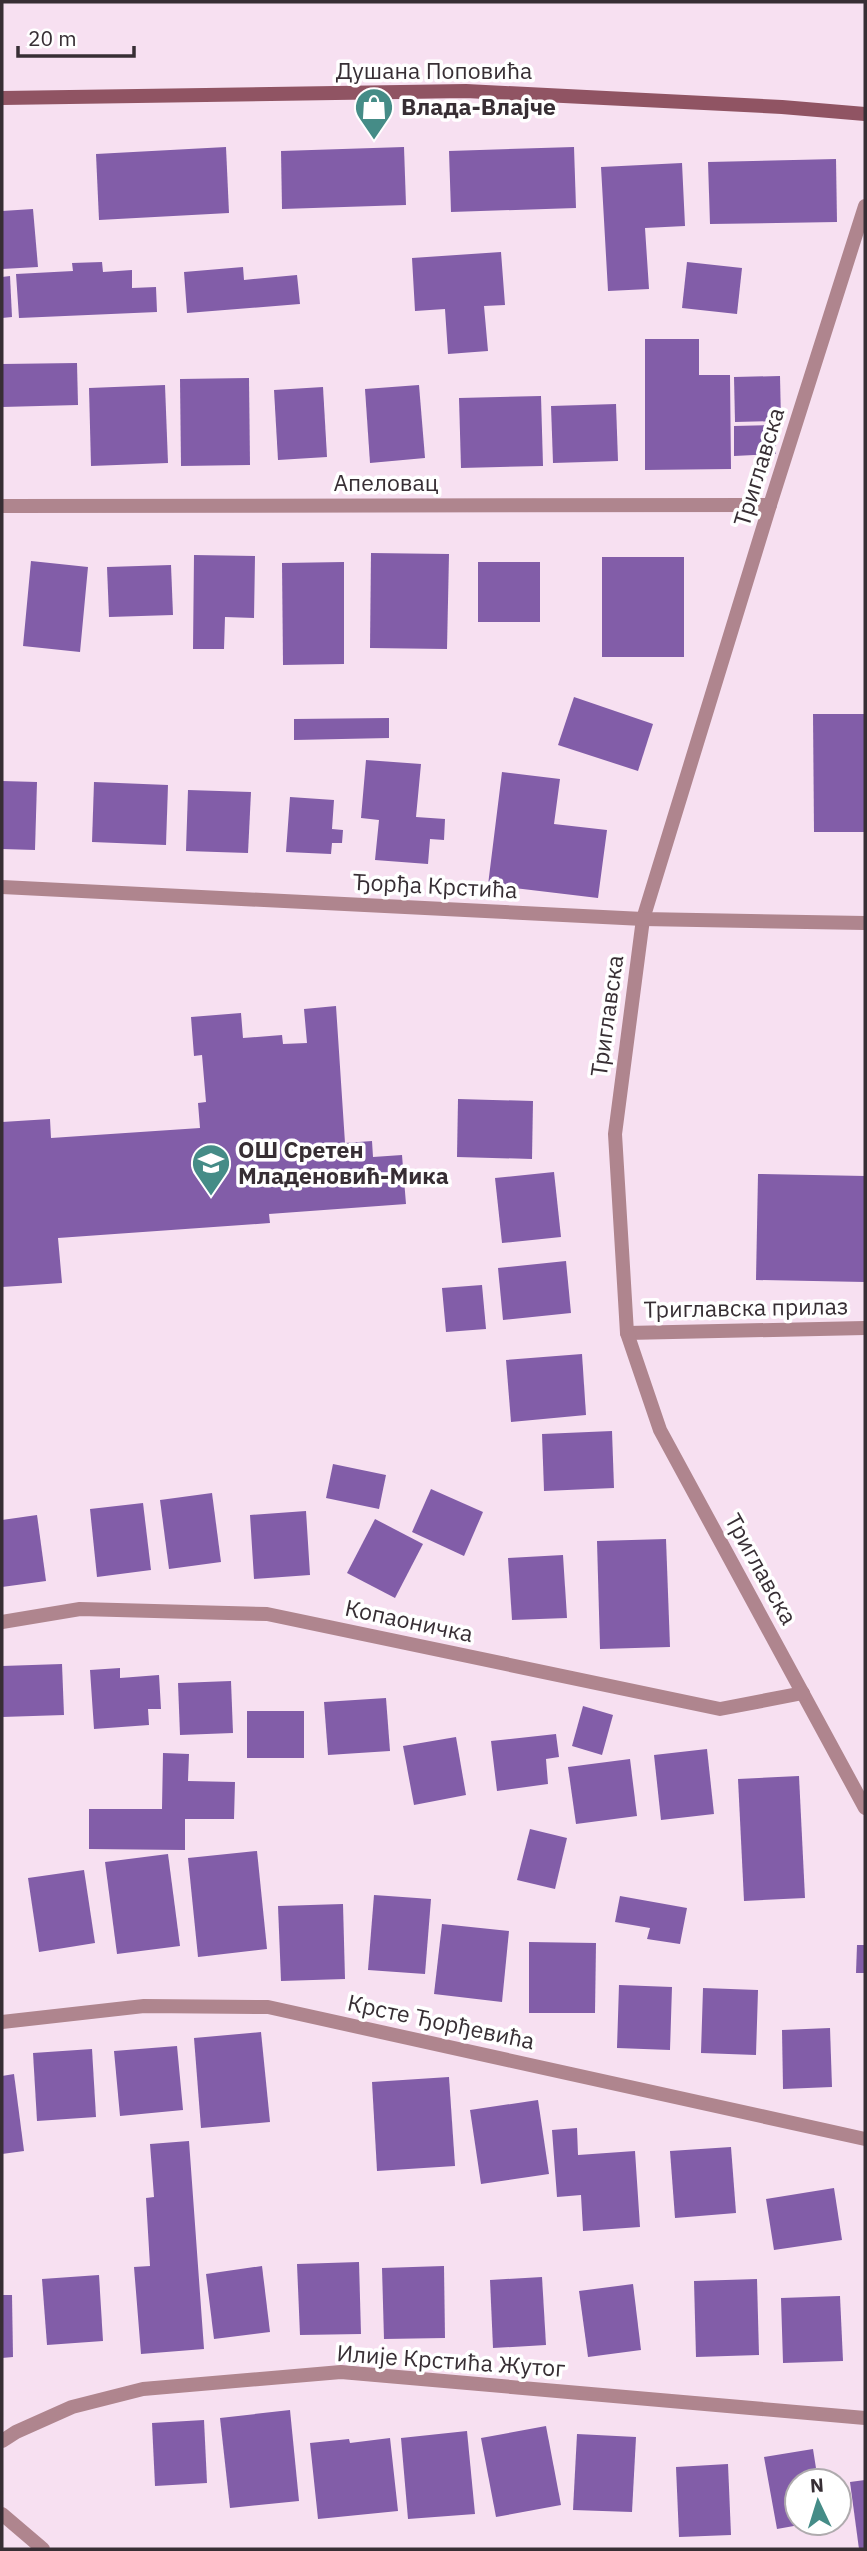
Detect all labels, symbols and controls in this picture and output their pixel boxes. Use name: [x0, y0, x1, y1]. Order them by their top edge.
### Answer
scale bar: [18, 14, 133, 58]
text: 20 m: [28, 24, 77, 52]
street label: Душана Поповића: [336, 55, 532, 85]
shop icon: Влада-Влајче: [353, 86, 395, 141]
place label: Влада-Влајче: [401, 91, 556, 121]
street label: Триглавска: [726, 404, 790, 530]
street label: Апеловац: [333, 467, 439, 497]
street label: Ђорђа Крстића: [352, 866, 518, 904]
street label: Триглавска: [583, 953, 629, 1079]
place label: ОШ Сретен Младеновић-Мика: [238, 1134, 449, 1190]
school or university icon: ОШ Сретен Младеновић-Мика: [190, 1142, 232, 1197]
street label: Триглавска прилаз: [643, 1290, 849, 1324]
street label: Триглавска: [719, 1508, 805, 1629]
street label: Копаоничка: [343, 1592, 476, 1648]
street label: Крсте Ђорђевића: [345, 1987, 538, 2056]
street label: Илије Крстића Жутог: [336, 2337, 566, 2383]
north arrow: [783, 2467, 853, 2537]
text: N: [809, 2473, 825, 2497]

